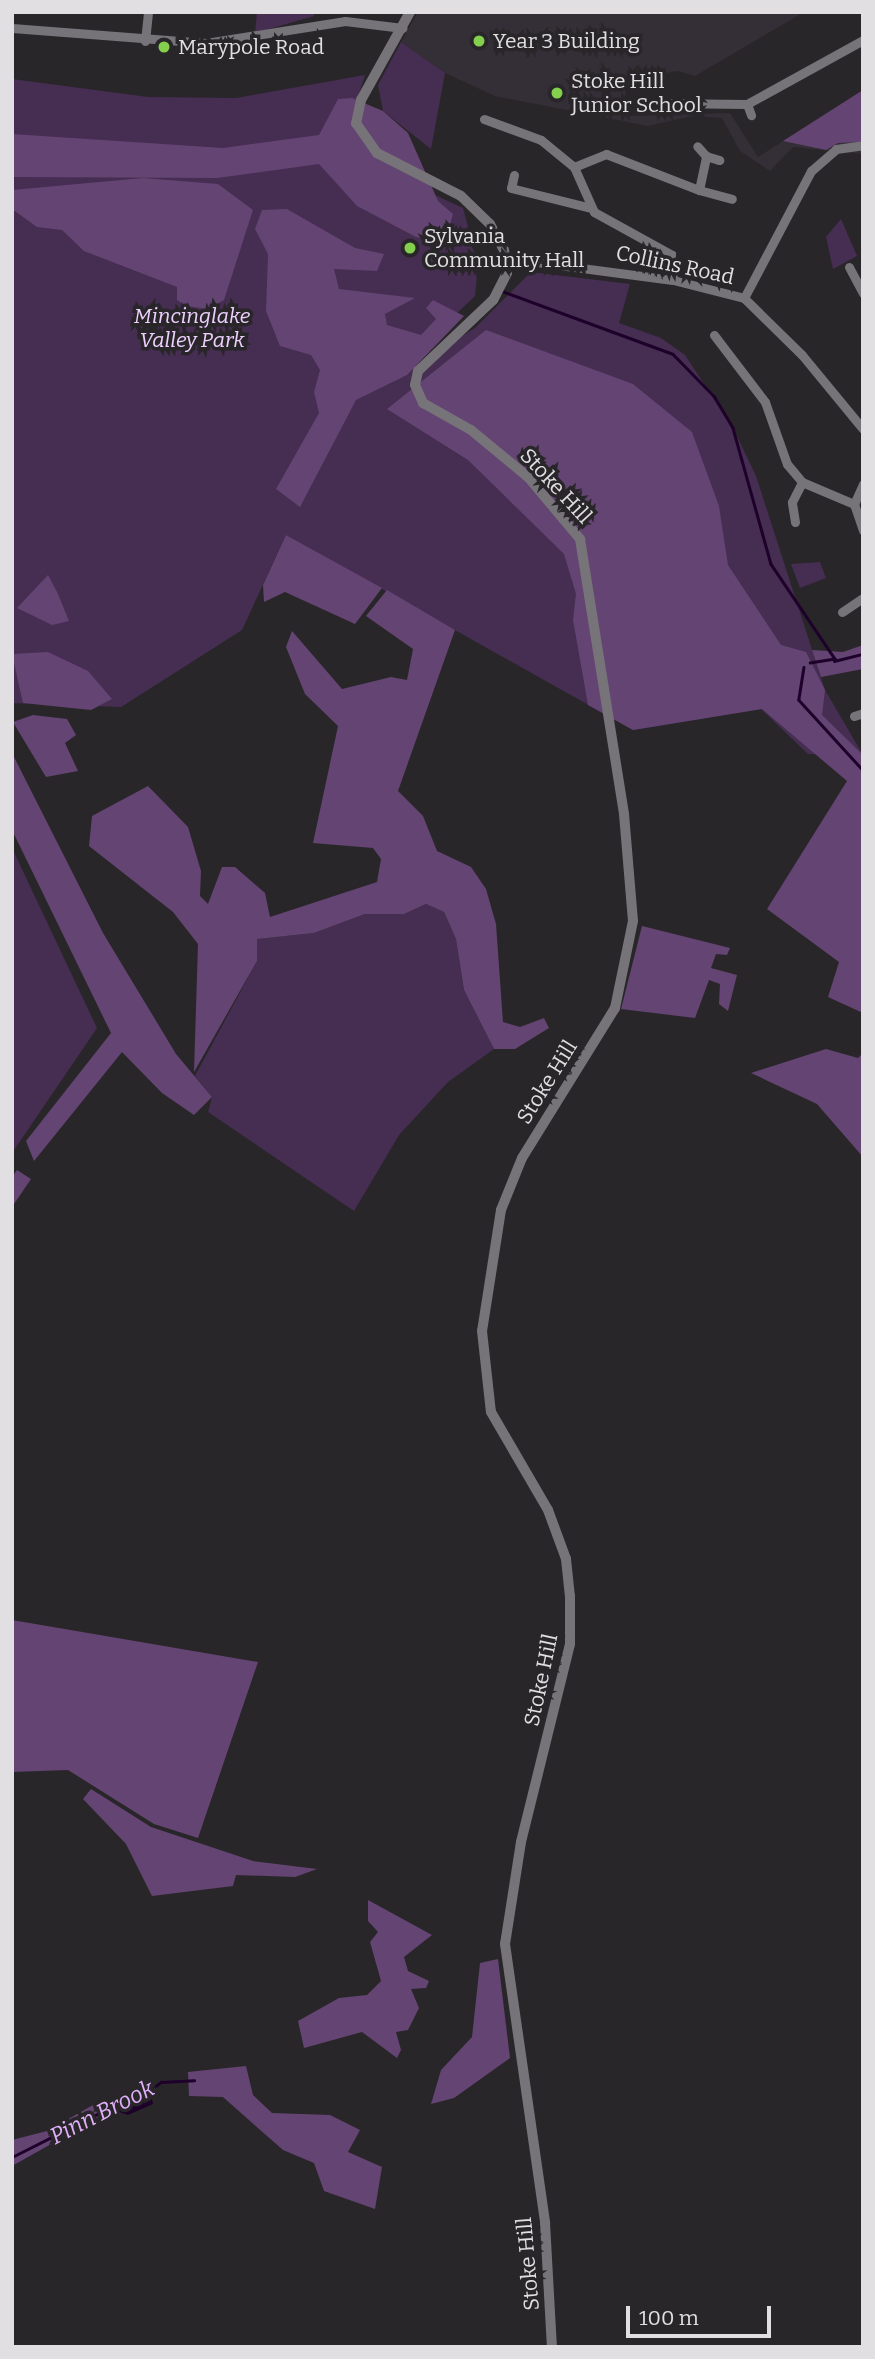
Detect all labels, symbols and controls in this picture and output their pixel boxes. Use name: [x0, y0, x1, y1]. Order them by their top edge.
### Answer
place label: Year 3 Building: [493, 28, 640, 54]
marker: Year 3 Building: [471, 33, 487, 49]
place label: Marypole Road: [178, 34, 324, 60]
marker: Marypole Road: [156, 39, 172, 55]
place label: Stoke Hill Junior School: [571, 68, 702, 118]
marker: Stoke Hill Junior School: [549, 85, 565, 101]
place label: Sylvania Community Hall: [424, 223, 584, 273]
marker: Sylvania Community Hall: [402, 240, 418, 256]
street label: Collins Road: [614, 240, 736, 290]
park label: Mincinglake Valley Park: [134, 303, 250, 353]
street label: Stoke Hill: [515, 443, 597, 529]
street label: Stoke Hill: [512, 1036, 582, 1128]
street label: Stoke Hill: [519, 1632, 563, 1728]
water label: Pinn Brook: [45, 2074, 159, 2150]
street label: Stoke Hill: [511, 2216, 545, 2312]
scale bar: [630, 2292, 775, 2336]
text: 100 m: [639, 2305, 699, 2331]

